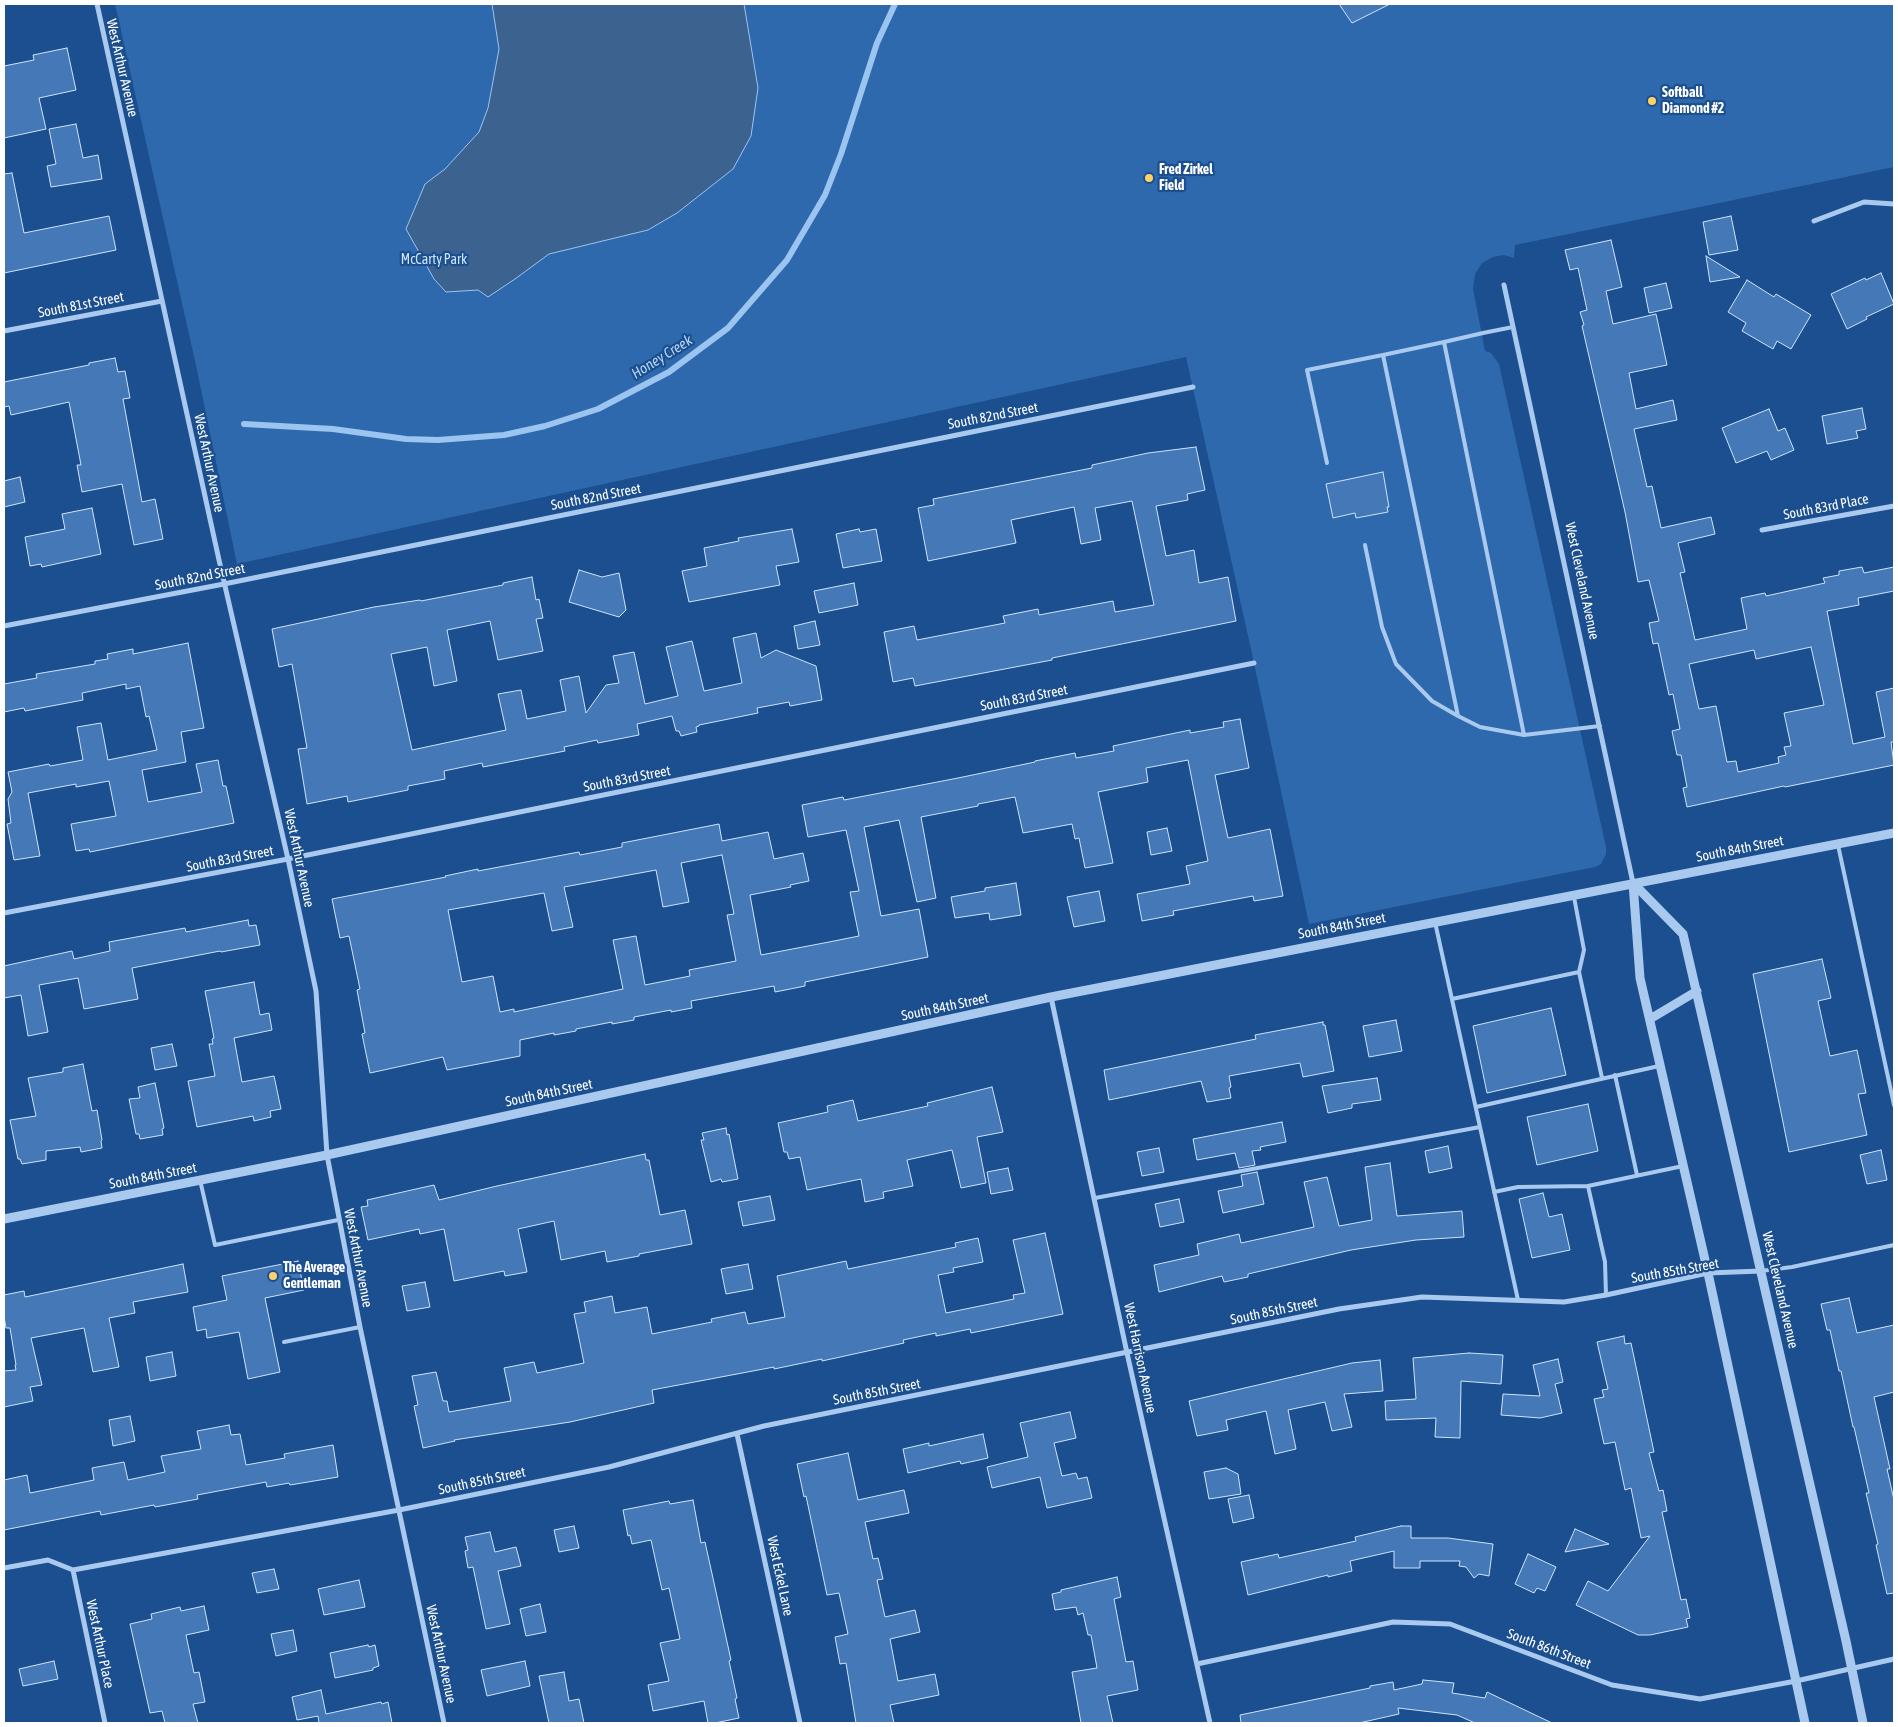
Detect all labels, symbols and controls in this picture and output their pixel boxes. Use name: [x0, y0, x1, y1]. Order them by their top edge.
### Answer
street label: West Arthur Avenue: [103, 17, 141, 119]
place label: Softball Diamond #2: [1662, 85, 1724, 118]
marker: Softball Diamond #2: [1646, 95, 1658, 107]
place label: Fred Zirkel Field: [1159, 162, 1213, 194]
marker: Fred Zirkel Field: [1143, 172, 1155, 184]
park label: McCarty Park: [401, 252, 467, 268]
street label: South 81st Street: [37, 288, 125, 322]
water label: Honey Creek: [628, 331, 696, 383]
street label: South 82nd Street: [947, 399, 1039, 433]
street label: West Arthur Avenue: [190, 412, 228, 514]
street label: South 82nd Street: [550, 480, 642, 514]
street label: South 83rd Place: [1782, 491, 1870, 523]
street label: West Cleveland Avenue: [1561, 521, 1603, 641]
street label: South 82nd Street: [154, 560, 246, 594]
street label: South 83rd Street: [979, 681, 1069, 715]
street label: South 83rd Street: [582, 762, 672, 796]
street label: West Arthur Avenue: [280, 807, 318, 909]
street label: South 84th Street: [1695, 832, 1785, 866]
street label: South 83rd Street: [185, 842, 275, 876]
street label: South 84th Street: [1297, 909, 1387, 943]
street label: South 84th Street: [900, 990, 990, 1024]
street label: South 84th Street: [504, 1076, 594, 1110]
street label: South 84th Street: [108, 1159, 198, 1193]
street label: West Arthur Avenue: [340, 1207, 376, 1309]
street label: West Cleveland Avenue: [1758, 1230, 1802, 1350]
street label: South 85th Street: [1630, 1255, 1720, 1287]
place label: The Average Gentleman: [283, 1260, 345, 1292]
marker: The Average Gentleman: [267, 1270, 279, 1282]
street label: South 85th Street: [1229, 1294, 1319, 1328]
street label: West Harrison Avenue: [1120, 1301, 1160, 1415]
street label: South 85th Street: [832, 1375, 922, 1409]
street label: South 85th Street: [437, 1464, 527, 1498]
street label: West Eckel Lane: [763, 1535, 797, 1617]
street label: West Arthur Place: [82, 1598, 118, 1690]
street label: West Arthur Avenue: [422, 1603, 460, 1705]
street label: South 86th Street: [1505, 1625, 1593, 1673]

